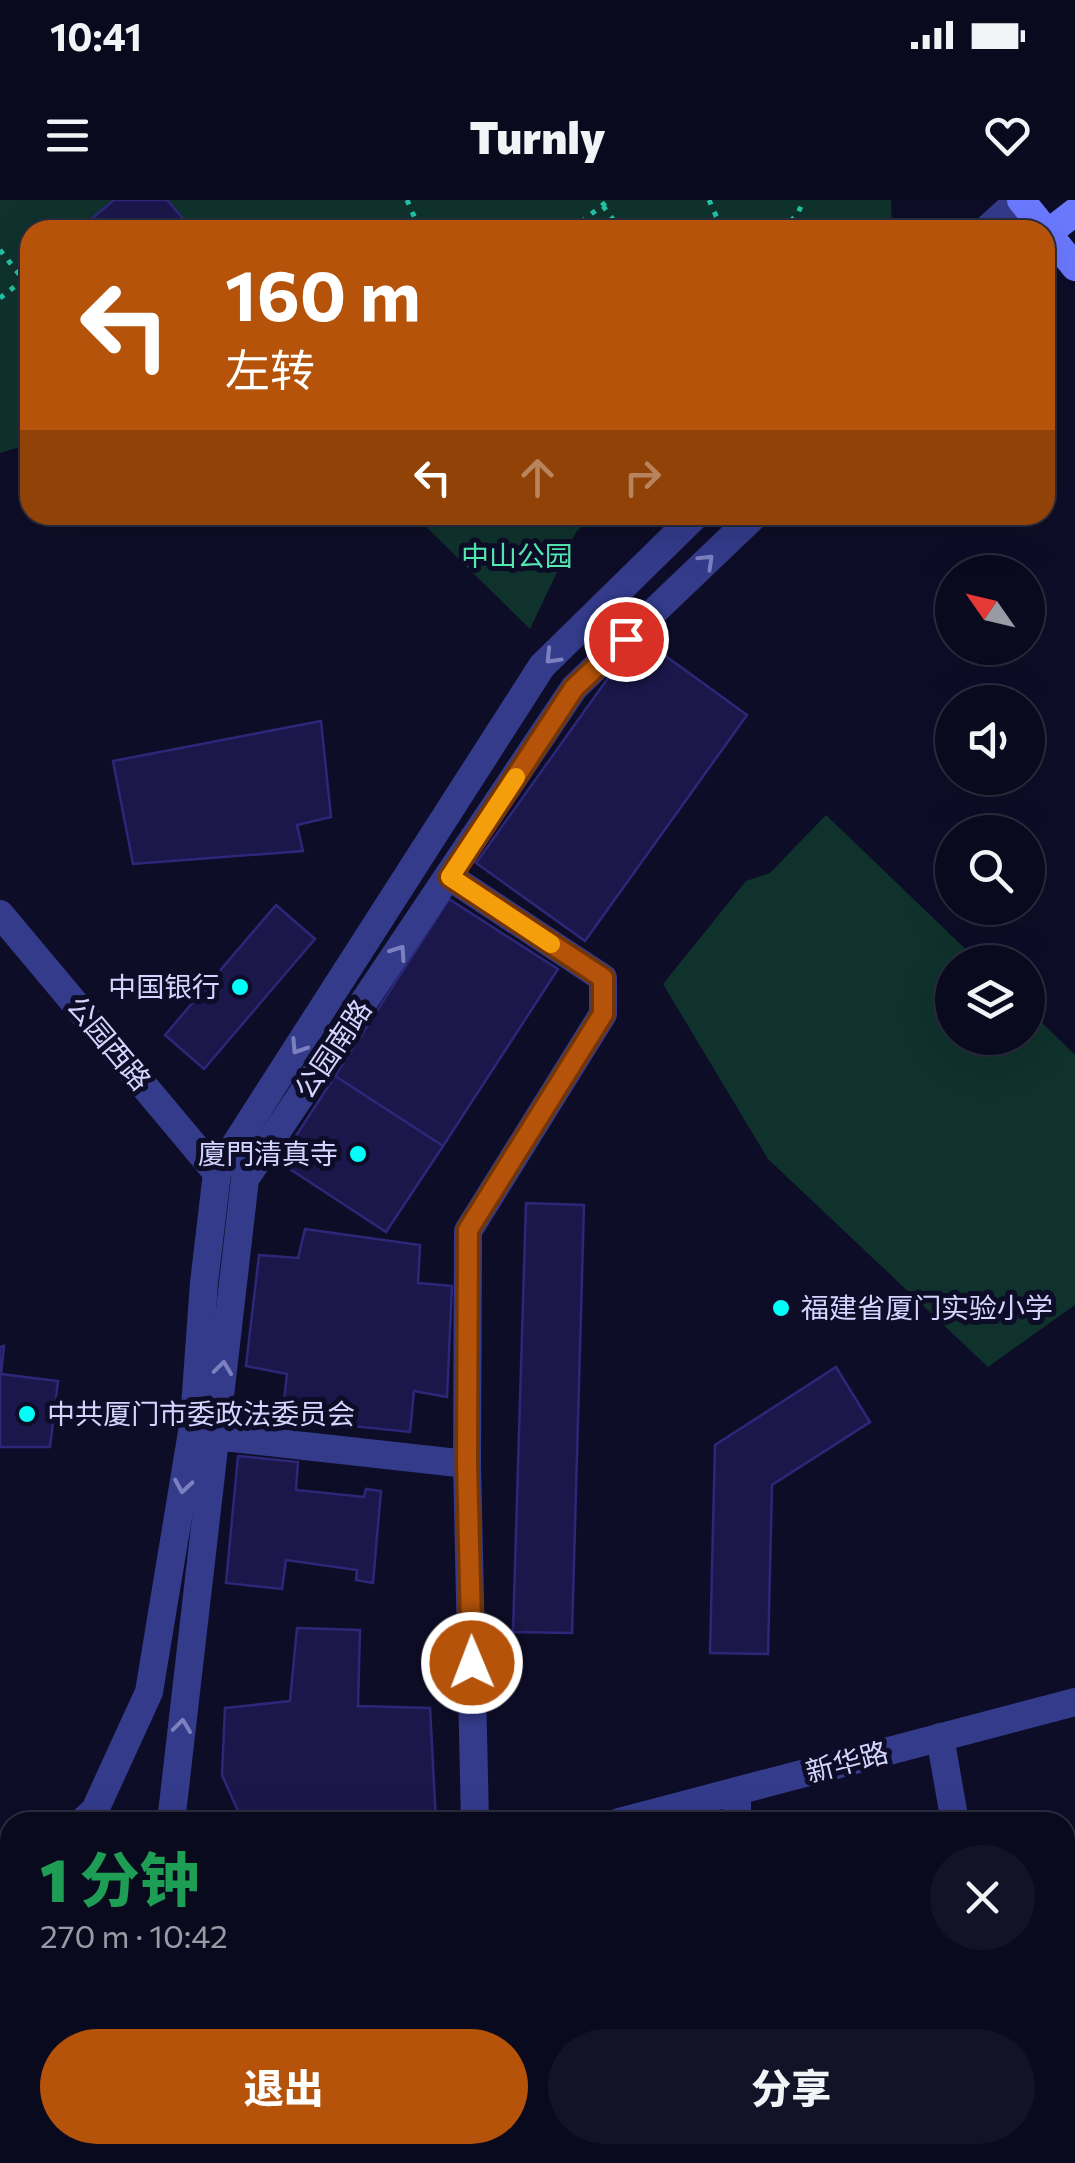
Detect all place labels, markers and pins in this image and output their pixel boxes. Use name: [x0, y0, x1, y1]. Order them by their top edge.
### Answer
pin: [584, 597, 669, 682]
place label: 中国银行: [108, 969, 220, 1003]
marker: 中国银行: [229, 976, 251, 998]
place label: 廈門清真寺: [198, 1136, 338, 1170]
marker: 廈門清真寺: [347, 1143, 369, 1165]
place label: 福建省厦门实验小学: [801, 1290, 1053, 1324]
marker: 福建省厦门实验小学: [770, 1297, 792, 1319]
place label: 中共厦门市委政法委员会: [47, 1396, 355, 1430]
marker: 中共厦门市委政法委员会: [16, 1403, 38, 1425]

